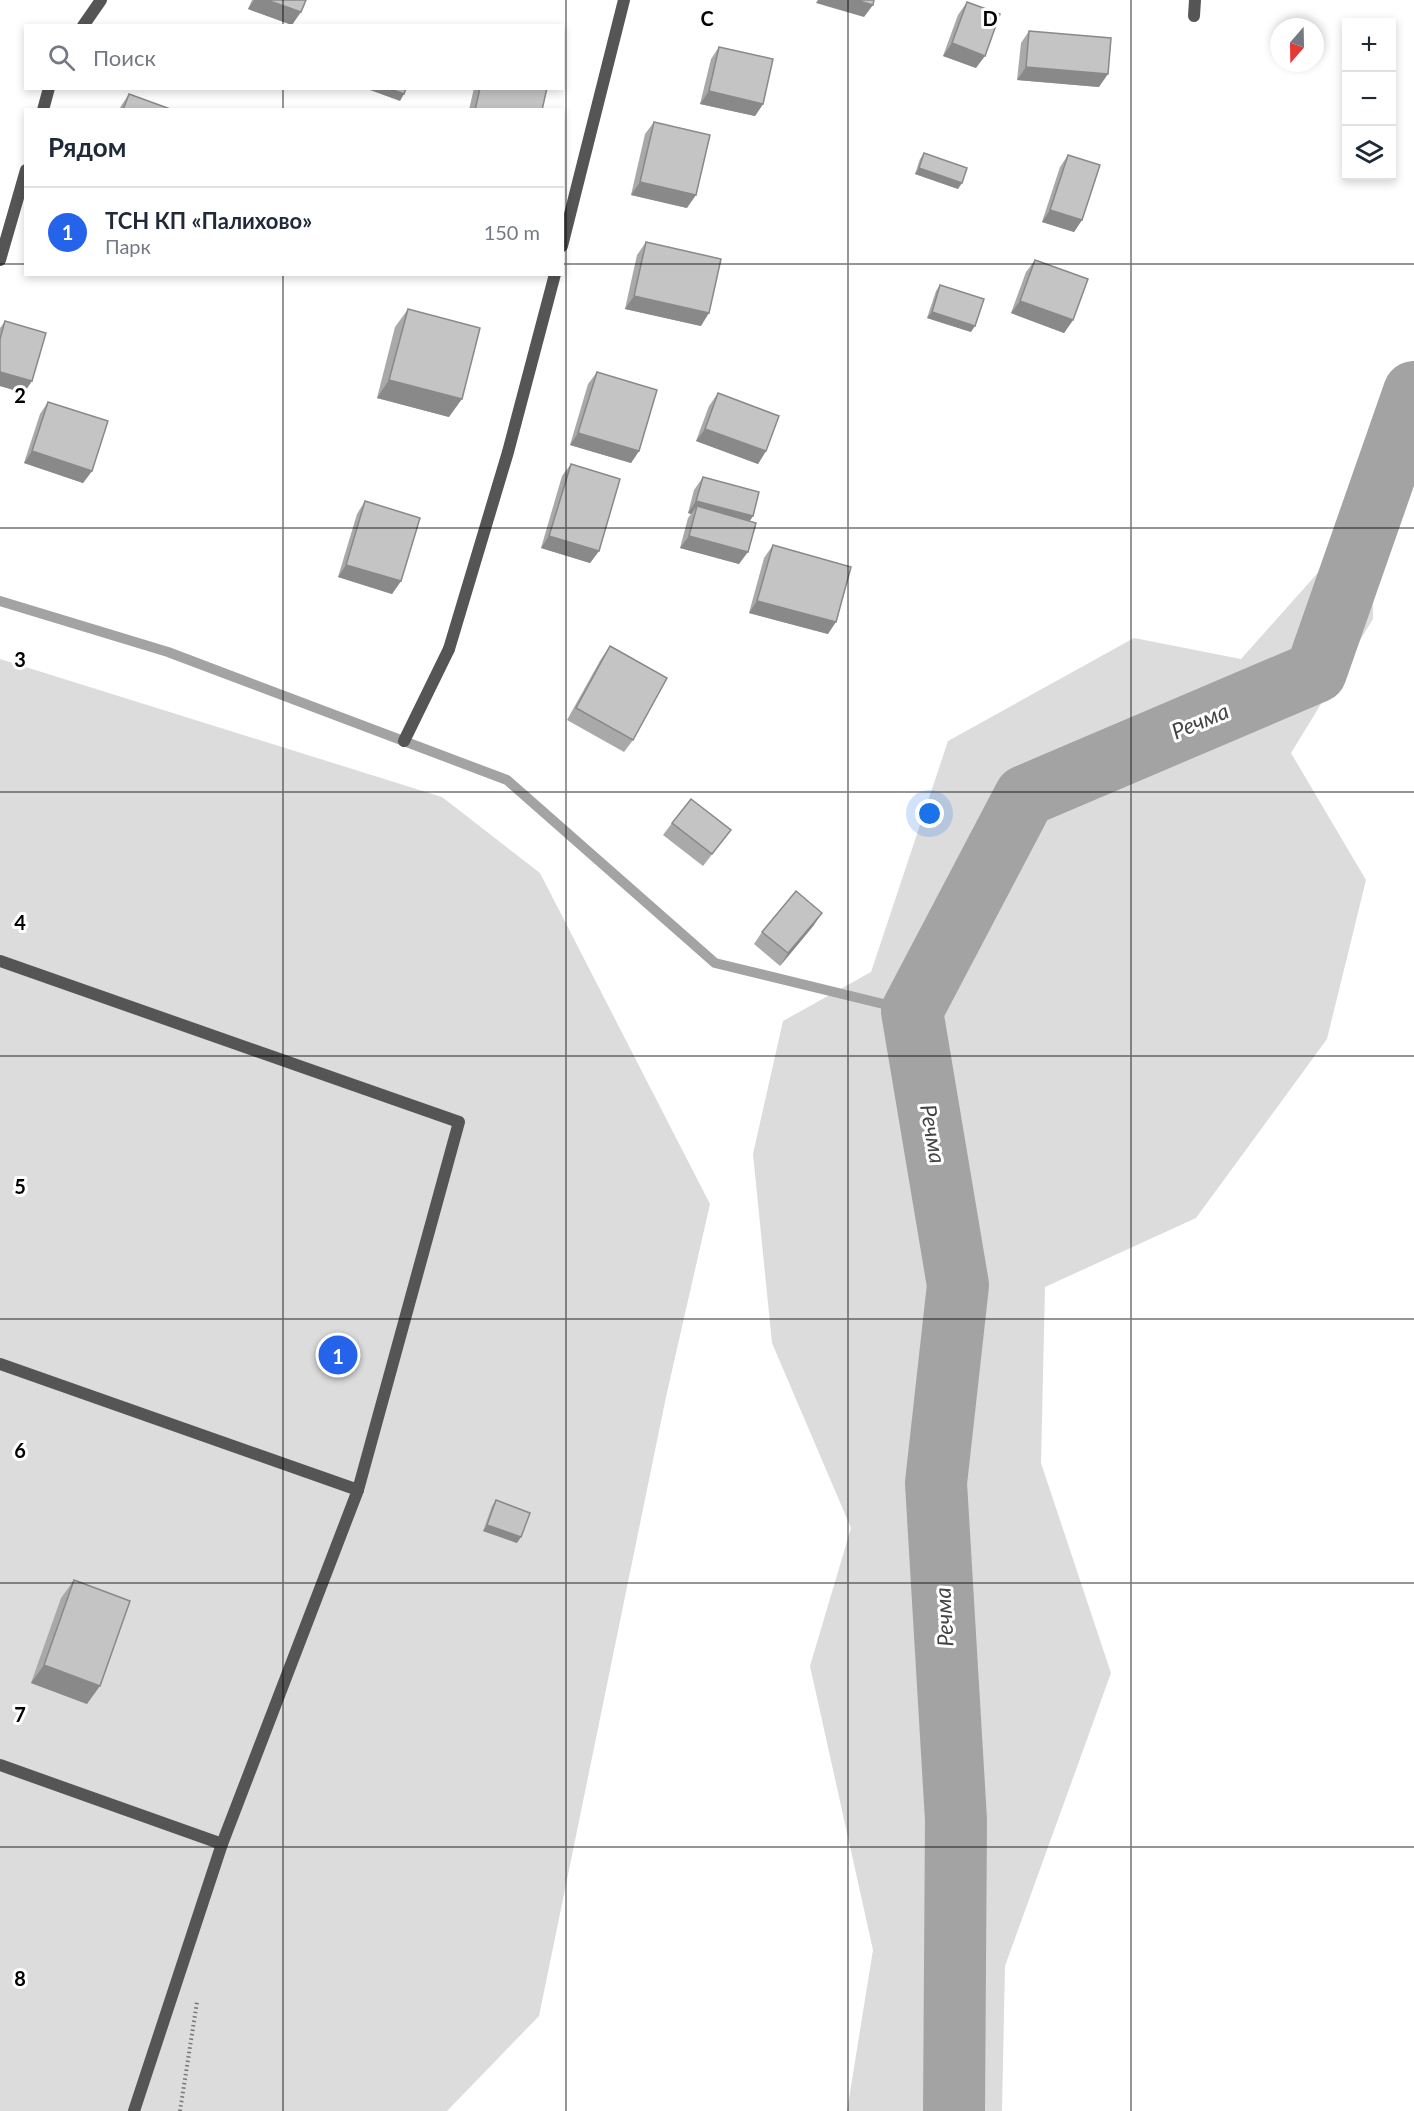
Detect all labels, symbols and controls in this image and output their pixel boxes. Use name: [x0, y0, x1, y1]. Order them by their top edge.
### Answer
text: C: [700, 6, 714, 30]
text: D: [982, 6, 998, 30]
north arrow: [1270, 18, 1324, 72]
map controls: [1342, 18, 1396, 180]
button: +: [1342, 18, 1396, 72]
search box: [24, 24, 564, 90]
icon: search: [45, 41, 78, 74]
text: Поиск: [93, 44, 156, 71]
button: −: [1342, 72, 1396, 126]
button: layers: [1342, 126, 1396, 180]
text: Рядом: [48, 131, 126, 163]
text: ТСН КП «Палихово»: [105, 207, 312, 234]
text: 1: [62, 220, 73, 244]
text: 150 m: [484, 220, 540, 244]
text: Парк: [105, 234, 151, 258]
text: 2: [14, 383, 26, 407]
text: 3: [14, 647, 26, 671]
water label: Речма: [1167, 696, 1232, 745]
your location: [915, 799, 944, 828]
text: 4: [14, 910, 26, 934]
water label: Речма: [915, 1102, 952, 1166]
text: 5: [14, 1174, 26, 1198]
pin: 1: [318, 1332, 358, 1378]
text: 6: [14, 1438, 26, 1462]
water label: Речма: [928, 1587, 959, 1647]
text: 7: [14, 1702, 26, 1726]
text: 8: [14, 1966, 26, 1990]

